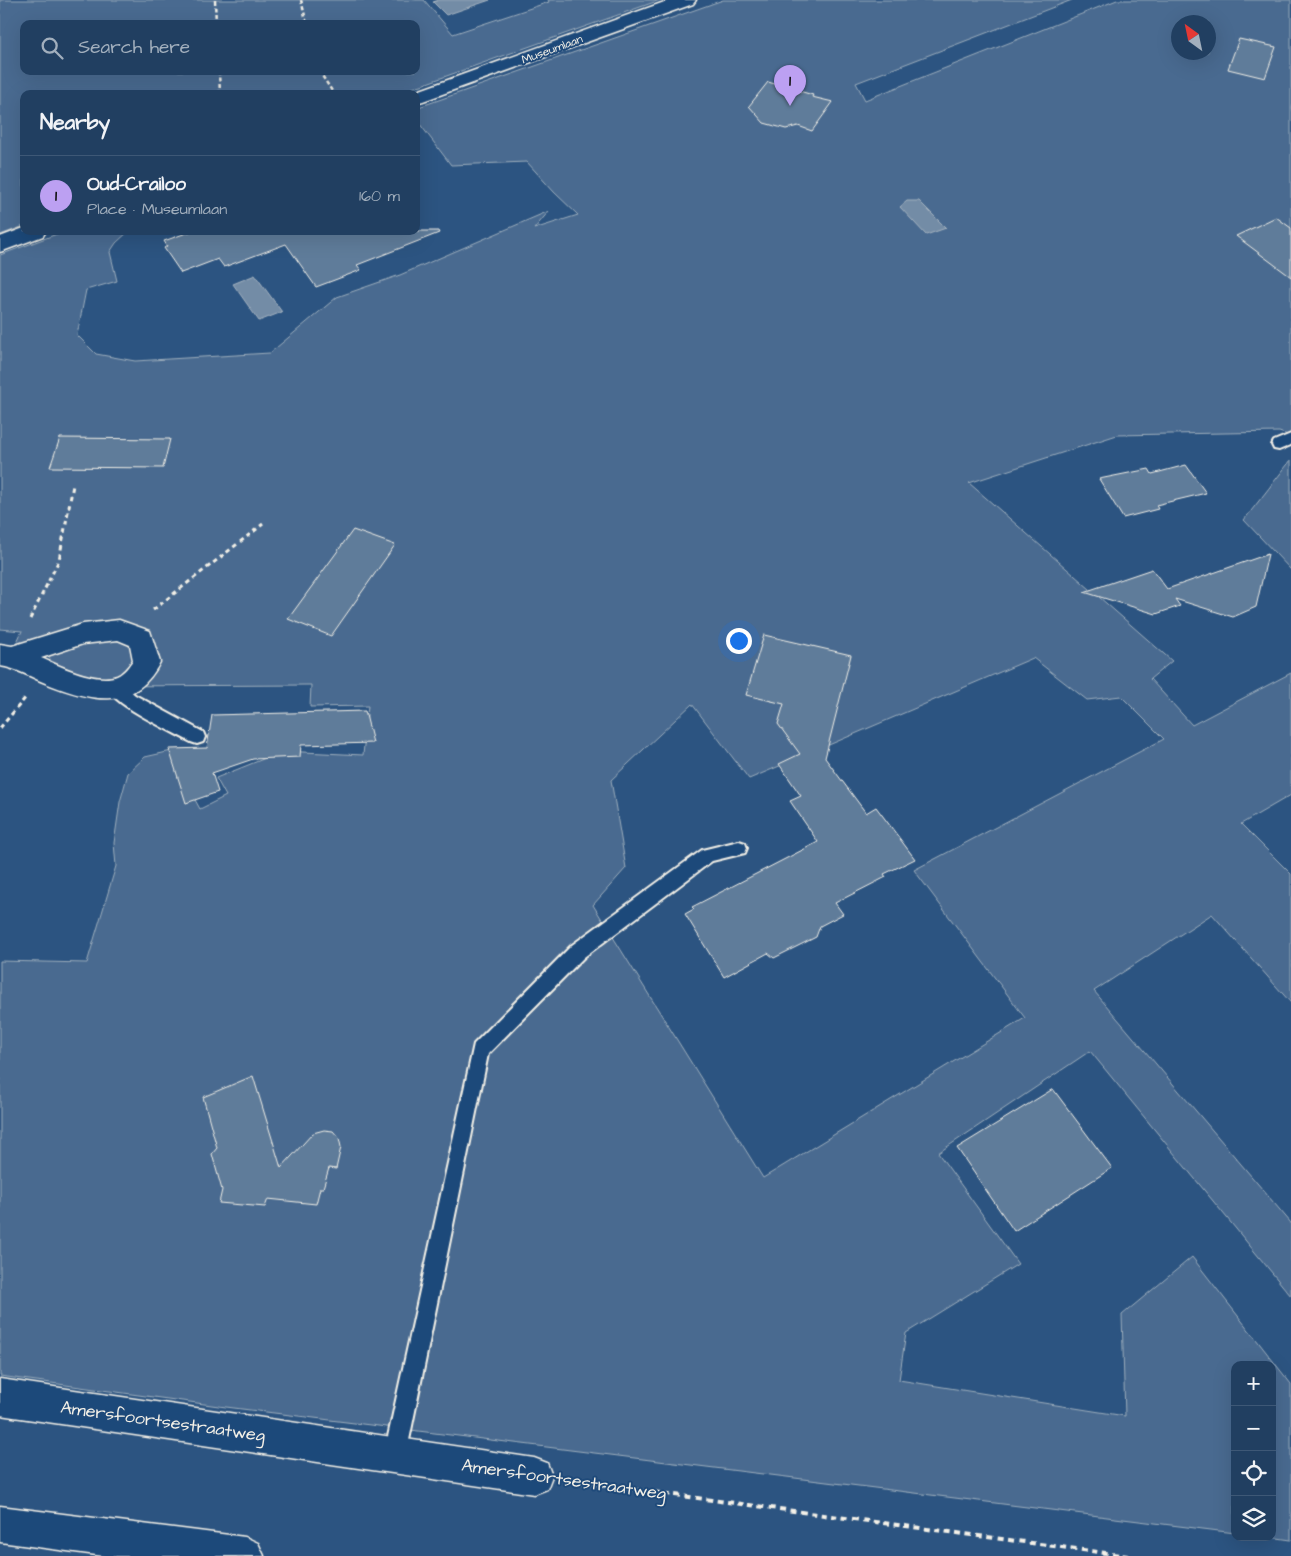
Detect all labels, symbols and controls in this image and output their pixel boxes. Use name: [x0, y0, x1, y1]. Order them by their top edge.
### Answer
north arrow: [1171, 15, 1216, 60]
search box: [20, 20, 420, 75]
street label: Museumlaan: [519, 31, 585, 68]
icon: search: [38, 34, 66, 62]
text: Search here: [78, 34, 190, 61]
pin: 1: [774, 65, 806, 106]
text: Nearby: [40, 108, 110, 137]
text: Oud-Crailoo: [87, 171, 186, 198]
text: 1: [55, 185, 57, 207]
text: 160 m: [359, 185, 400, 207]
text: Place · Museumlaan: [87, 198, 227, 220]
your location: [726, 628, 752, 654]
map controls: [1231, 1361, 1276, 1541]
button: +: [1231, 1361, 1276, 1406]
street label: Amersfoortsestraatweg: [59, 1395, 267, 1449]
button: −: [1231, 1406, 1276, 1451]
button: locate: [1231, 1451, 1276, 1496]
street label: Amersfoortsestraatweg: [460, 1453, 668, 1507]
button: layers: [1231, 1496, 1276, 1541]

